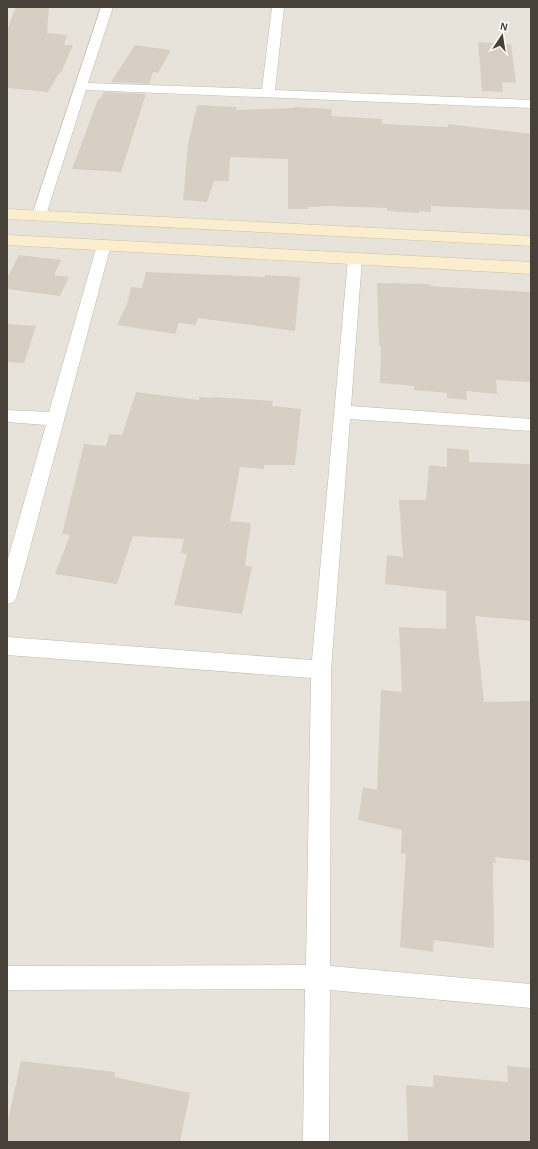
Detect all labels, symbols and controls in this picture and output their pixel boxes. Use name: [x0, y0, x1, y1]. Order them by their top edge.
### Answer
north arrow: [482, 16, 522, 56]
text: N: [499, 21, 509, 33]

